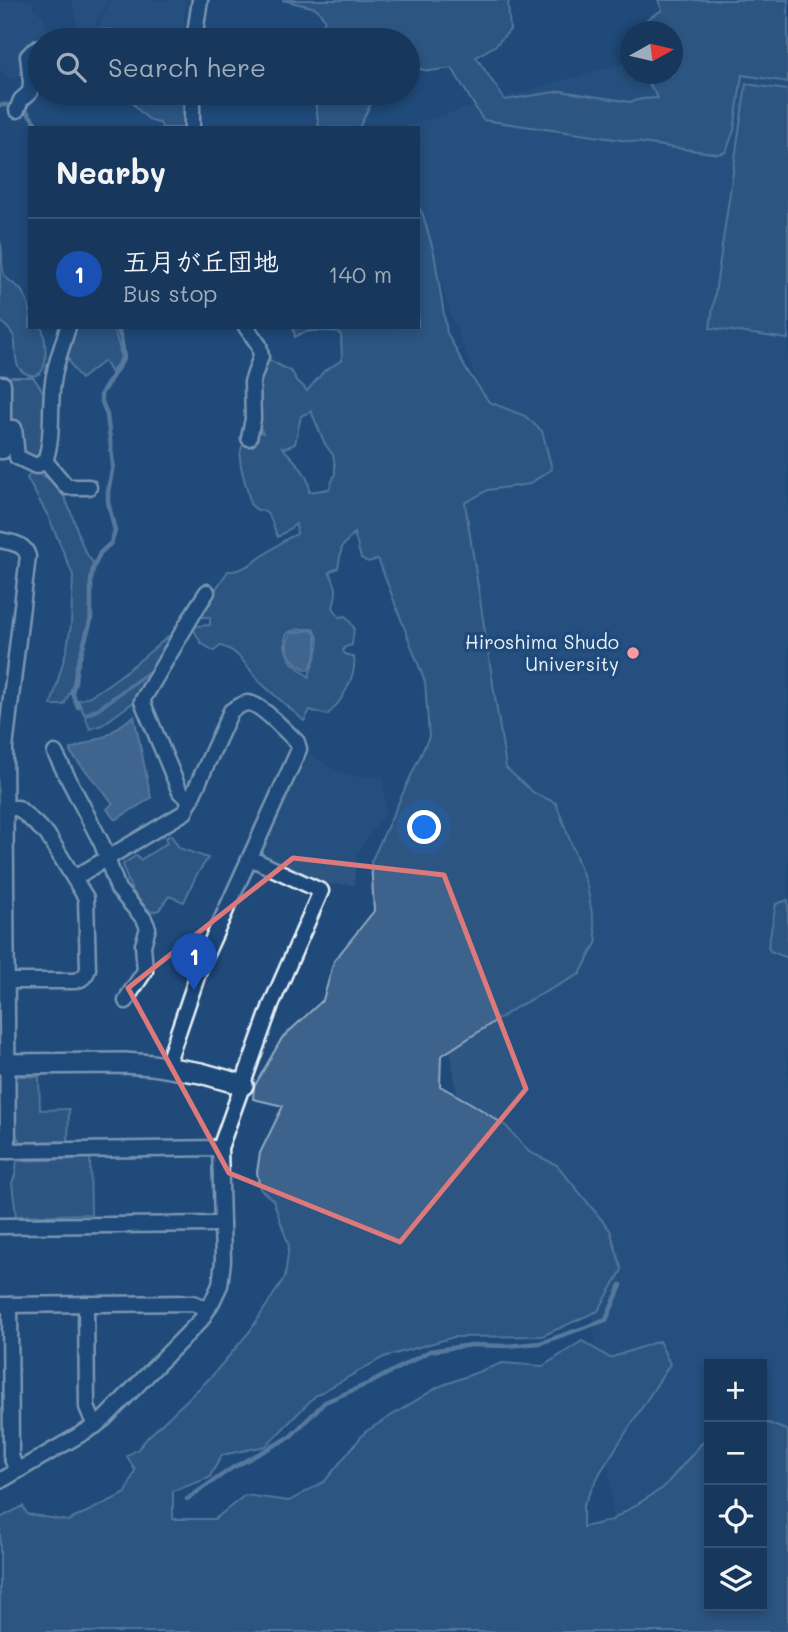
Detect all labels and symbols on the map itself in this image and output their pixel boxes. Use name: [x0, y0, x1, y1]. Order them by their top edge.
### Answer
north arrow: [620, 21, 683, 84]
place label: Hiroshima Shudo University: [465, 629, 619, 676]
marker: Hiroshima Shudo University: [625, 645, 641, 661]
your location: [407, 810, 441, 844]
pin: 1: [171, 933, 217, 991]

